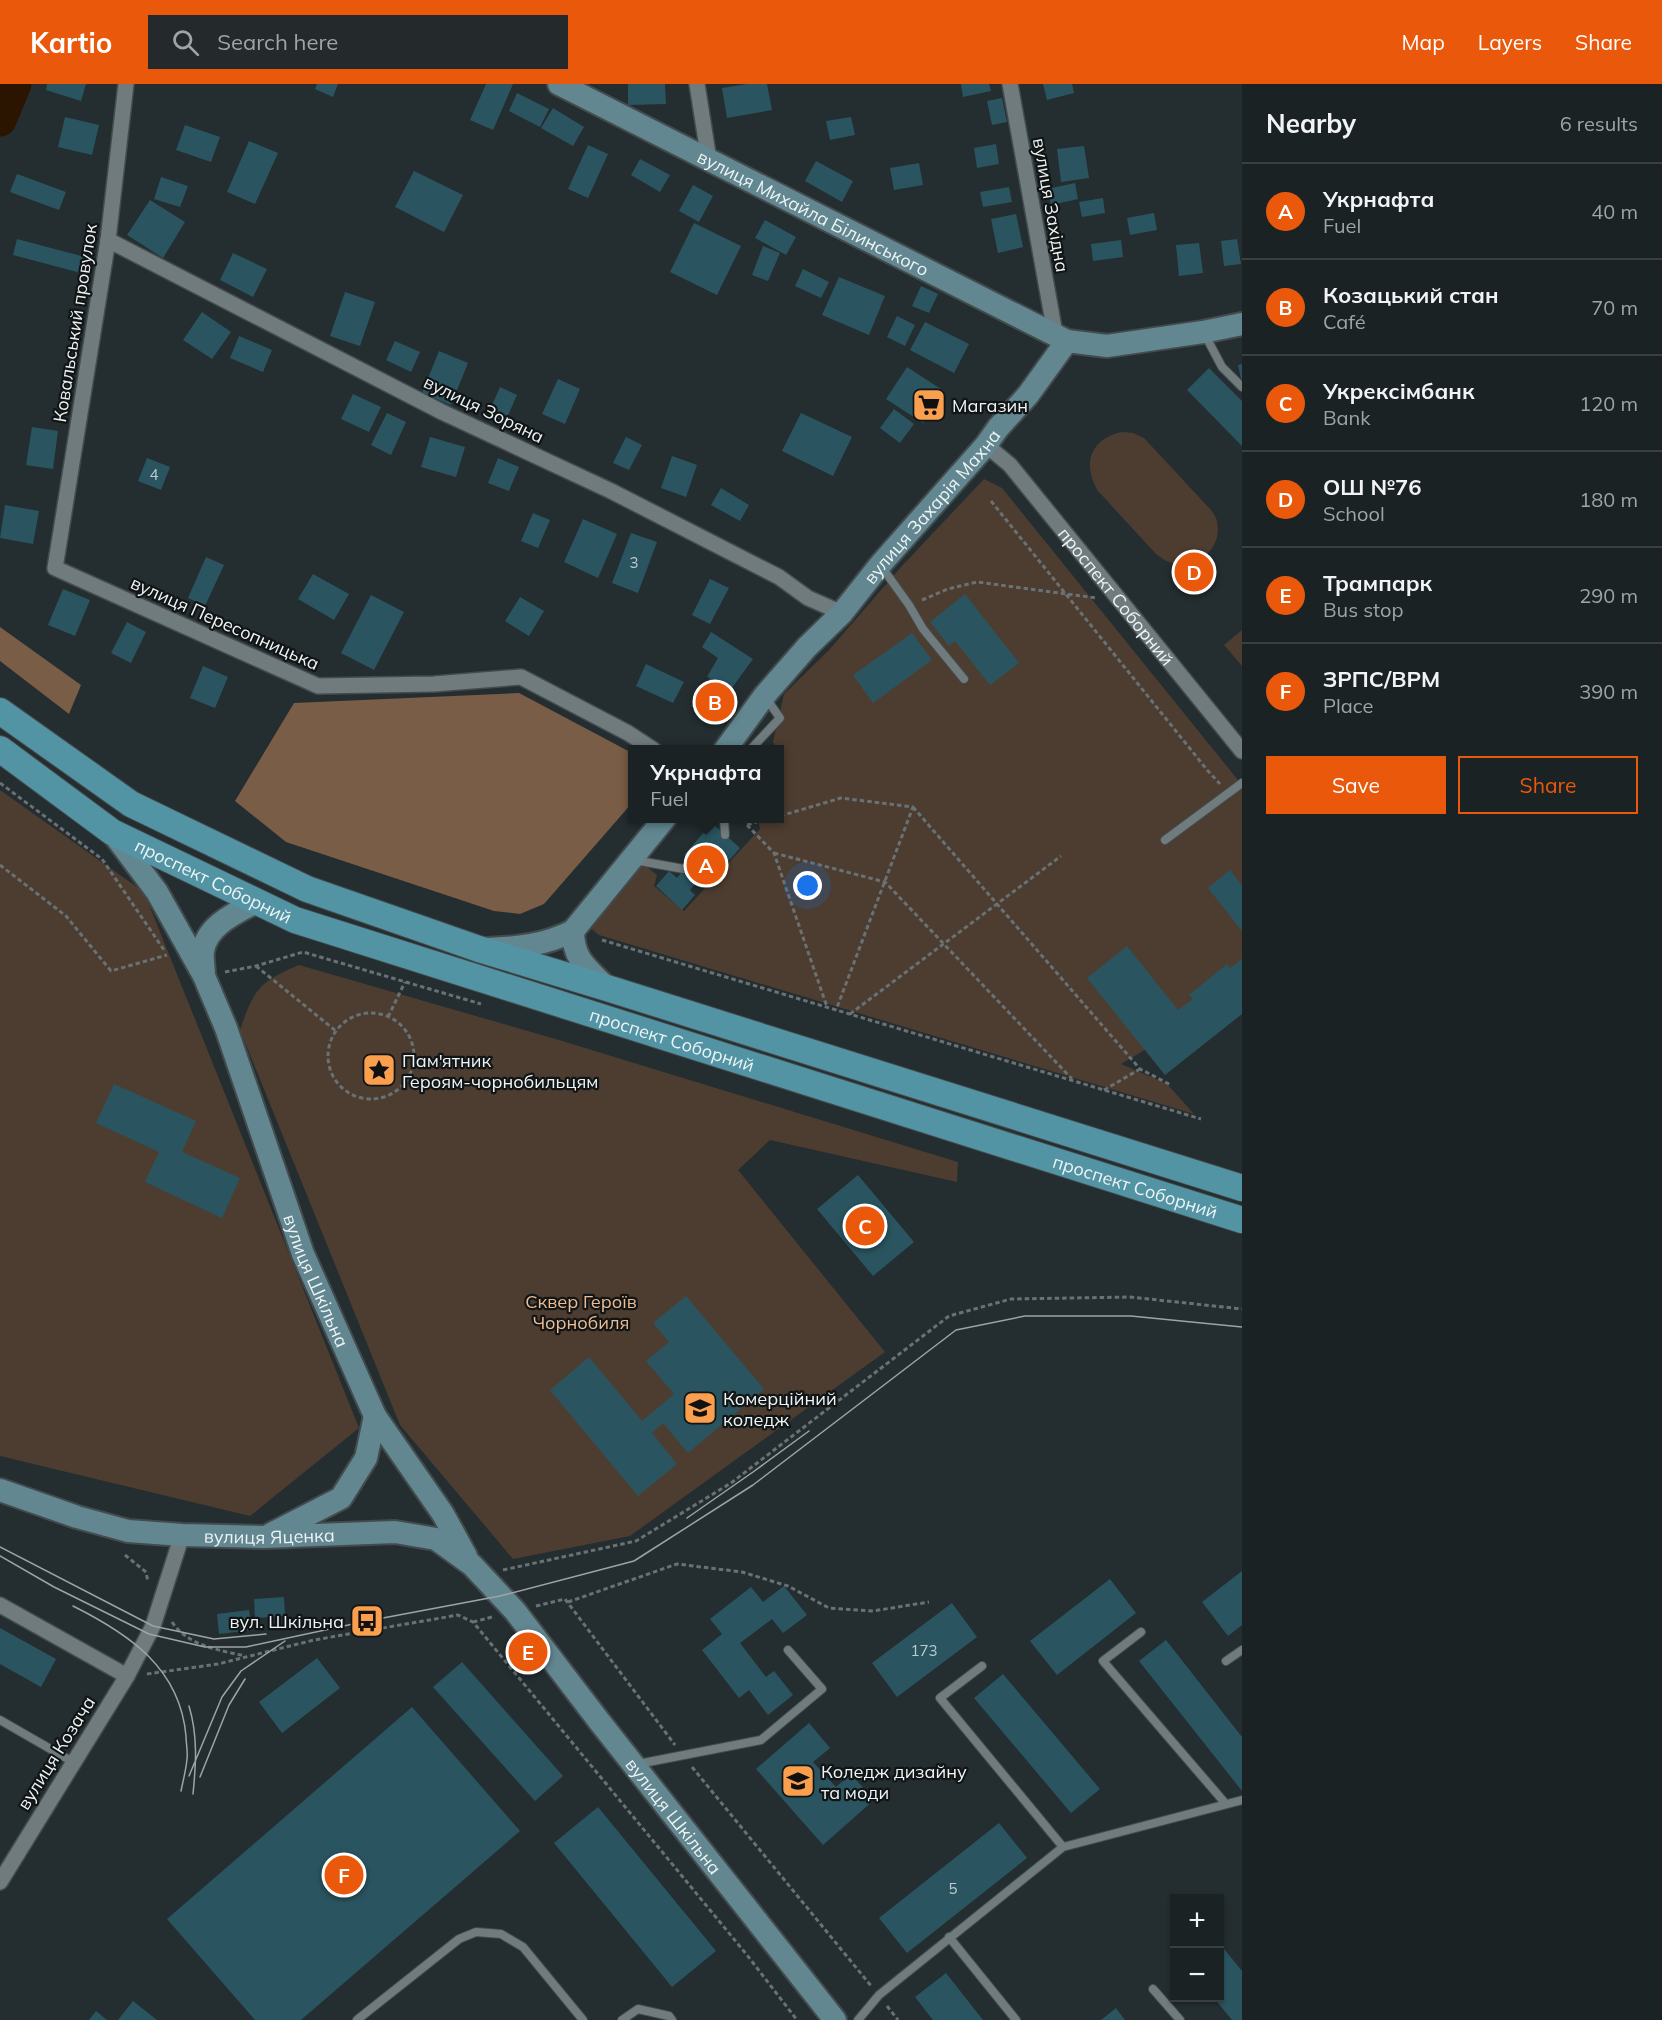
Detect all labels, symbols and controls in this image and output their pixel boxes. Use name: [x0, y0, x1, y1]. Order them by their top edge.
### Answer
search box: [148, 15, 568, 69]
text: Kartio: [30, 25, 112, 60]
icon: search: [169, 26, 202, 59]
text: Search here: [217, 28, 338, 56]
text: Map: [1402, 29, 1445, 55]
text: Layers: [1478, 29, 1542, 55]
text: Share: [1575, 29, 1632, 55]
text: Nearby: [1266, 107, 1356, 140]
text: 6 results: [1560, 111, 1638, 136]
street label: вулиця Західна: [1028, 136, 1074, 274]
street label: вулиця Михайла Білинського: [694, 145, 933, 281]
text: Укрнафта: [1323, 185, 1434, 213]
text: A: [1278, 199, 1293, 224]
text: 40 m: [1591, 199, 1638, 224]
text: Fuel: [1323, 213, 1361, 238]
street label: Ковальський провулок: [48, 222, 102, 424]
text: Козацький стан: [1323, 281, 1499, 309]
text: B: [1279, 295, 1292, 320]
text: 70 m: [1591, 295, 1638, 320]
text: Café: [1323, 309, 1366, 334]
street label: вулиця Зоряна: [420, 370, 548, 448]
text: Укрексімбанк: [1323, 377, 1474, 405]
supermarket icon: Магазин: [911, 387, 947, 423]
text: C: [1279, 391, 1292, 416]
text: 120 m: [1579, 391, 1638, 416]
place label: Магазин: [952, 394, 1028, 417]
text: Bank: [1323, 405, 1371, 430]
street label: вулиця Захарія Махна: [858, 425, 1005, 588]
house number: 4: [149, 465, 159, 484]
text: ОШ №76: [1323, 473, 1421, 501]
text: D: [1278, 487, 1293, 512]
text: 180 m: [1579, 487, 1638, 512]
text: School: [1323, 501, 1385, 526]
street label: проспект Соборний: [1053, 522, 1179, 670]
pin: D: [1174, 550, 1214, 594]
house number: 3: [629, 553, 639, 572]
text: Трампарк: [1323, 569, 1432, 597]
street label: вулиця Пересопницька: [127, 571, 323, 675]
text: E: [1280, 583, 1291, 608]
text: 290 m: [1579, 583, 1638, 608]
text: Bus stop: [1323, 597, 1403, 622]
text: ЗРПС/ВРМ: [1323, 665, 1440, 693]
text: F: [1280, 679, 1291, 704]
text: 390 m: [1579, 679, 1638, 704]
pin: B: [696, 680, 734, 724]
text: Place: [1323, 693, 1373, 718]
popup: [628, 745, 784, 823]
button: Save: [1266, 756, 1446, 814]
button: Share: [1458, 756, 1638, 814]
text: Укрнафта: [650, 758, 762, 786]
text: Fuel: [650, 786, 689, 811]
street label: проспект Соборний: [131, 833, 296, 928]
pin: A: [686, 842, 726, 888]
your location: [793, 871, 822, 900]
street label: проспект Соборний: [587, 1003, 757, 1076]
place label: Пам'ятник Героям-чорнобильцям: [402, 1049, 598, 1093]
place icon: Пам'ятник Героям-чорнобильцям: [361, 1052, 397, 1088]
street label: проспект Соборний: [1050, 1149, 1221, 1223]
pin: C: [846, 1204, 884, 1248]
street label: вулиця Шкільна: [279, 1211, 354, 1351]
park label: Сквер Героїв Чорнобиля: [525, 1290, 637, 1334]
place label: Комерційний коледж: [723, 1387, 837, 1431]
school or university icon: Комерційний коледж: [682, 1390, 718, 1426]
street label: вулиця Яценка: [204, 1523, 335, 1549]
bus stop icon: вул. Шкільна: [349, 1603, 385, 1639]
place label: вул. Шкільна: [230, 1610, 344, 1633]
pin: E: [508, 1630, 548, 1674]
house number: 173: [910, 1641, 938, 1660]
street label: вулиця Козача: [12, 1692, 100, 1814]
street label: вулиця Шкільна: [621, 1753, 727, 1879]
place label: Коледж дизайну та моди: [821, 1760, 967, 1804]
school or university icon: Коледж дизайну та моди: [780, 1763, 816, 1799]
pin: F: [324, 1852, 364, 1898]
house number: 5: [948, 1879, 958, 1898]
map controls: [1170, 1894, 1224, 2002]
button: +: [1170, 1894, 1224, 1948]
button: −: [1170, 1948, 1224, 2002]

